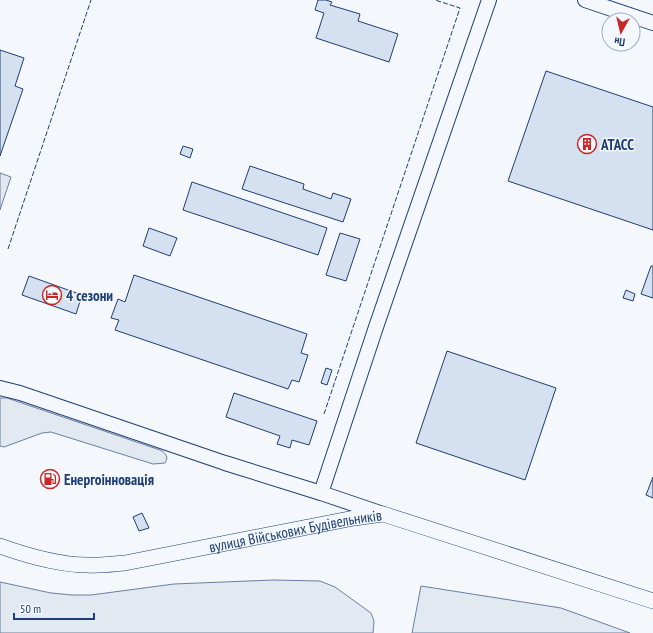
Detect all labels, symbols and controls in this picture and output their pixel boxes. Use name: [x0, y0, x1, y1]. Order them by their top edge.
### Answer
north arrow: [601, 12, 641, 52]
text: Пн: [613, 34, 626, 50]
building icon: АТАСС: [576, 133, 598, 155]
place label: АТАСС: [600, 135, 634, 154]
hotel icon: 4 сезони: [41, 284, 63, 306]
place label: 4 сезони: [66, 286, 113, 305]
fuel station icon: Енергоінновація: [39, 468, 61, 490]
place label: Енергоінновація: [64, 470, 154, 489]
street label: вулиця Військових Будівельників: [207, 505, 383, 556]
scale bar: [14, 595, 94, 621]
text: 50 m: [20, 601, 41, 616]

